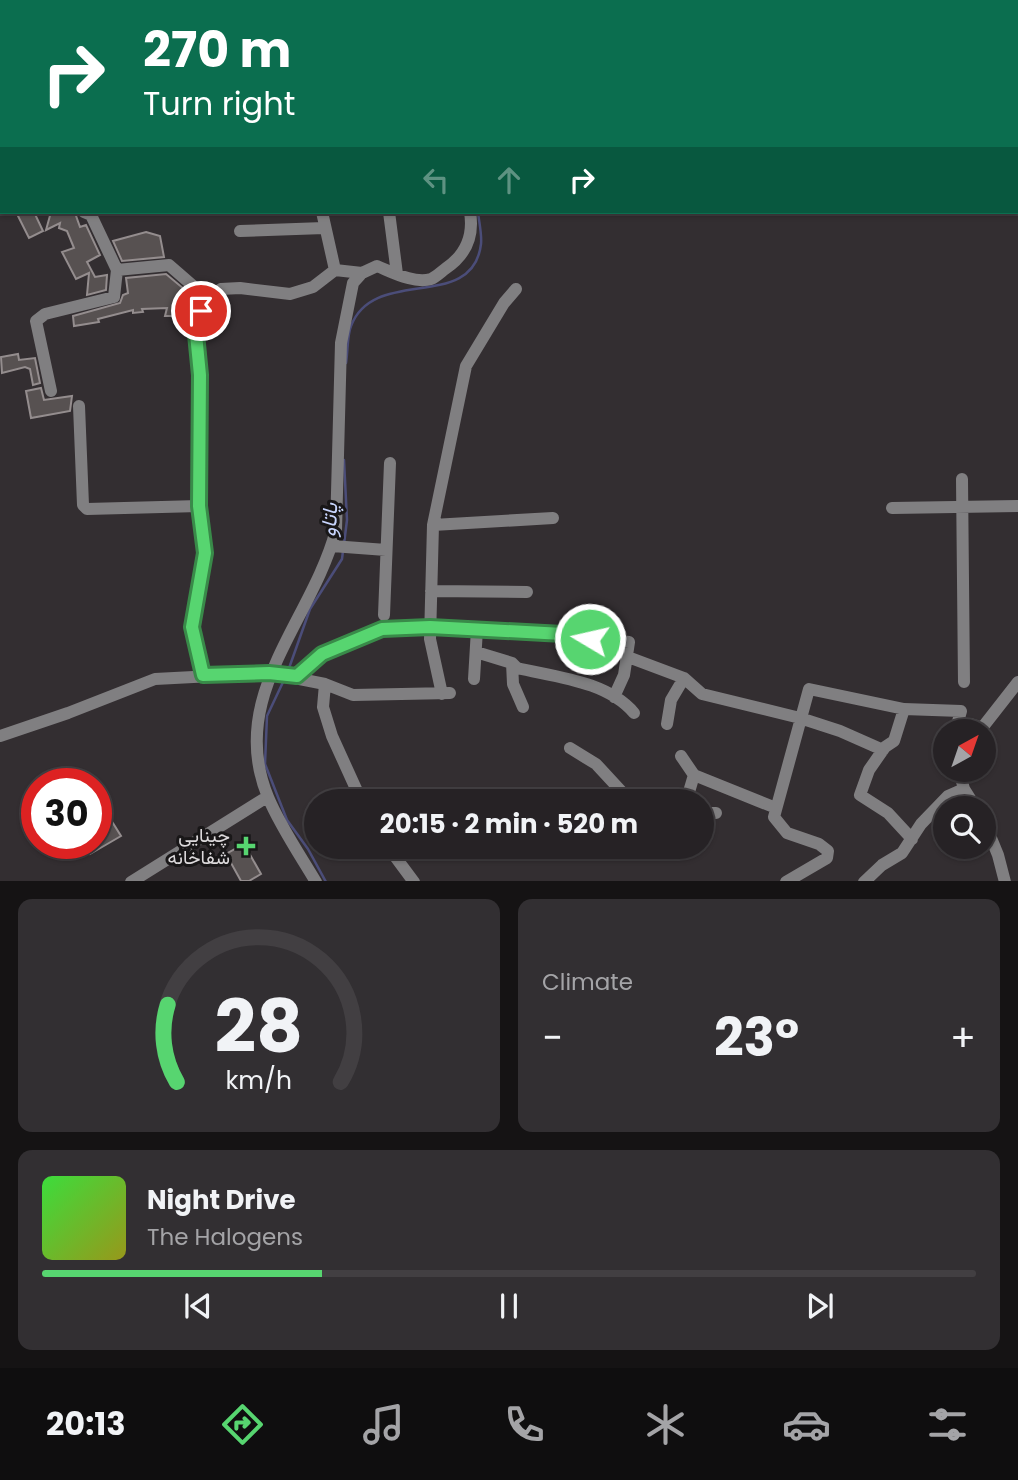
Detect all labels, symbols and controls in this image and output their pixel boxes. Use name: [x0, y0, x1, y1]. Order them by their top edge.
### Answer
text: 270 m: [143, 16, 291, 84]
icon: right: [28, 28, 119, 119]
text: Turn right: [143, 81, 295, 126]
icon: left: [417, 161, 455, 199]
icon: ahead: [490, 161, 528, 199]
icon: right: [563, 161, 601, 199]
pin: [171, 281, 231, 341]
icon: arrive: [182, 292, 220, 330]
water label: پاتاو: [314, 502, 344, 538]
position arrow: [553, 602, 627, 676]
north arrow: [933, 719, 996, 782]
map controls: [933, 719, 996, 859]
speed limit sign: 30: [21, 768, 112, 859]
button: search: [933, 796, 996, 859]
text: 20:15 · 2 min · 520 m: [380, 806, 638, 842]
place label: چينايي شفاخانه: [168, 822, 230, 871]
marker: چينايي شفاخانه: [236, 836, 256, 856]
text: Climate: [542, 966, 633, 998]
text: 28: [215, 976, 303, 1077]
text: 23°: [714, 1001, 799, 1074]
text: −: [542, 1011, 563, 1064]
text: +: [950, 1011, 976, 1064]
text: km/h: [226, 1062, 292, 1097]
text: Night Drive: [147, 1182, 295, 1218]
text: The Halogens: [147, 1221, 303, 1253]
icon: previous: [179, 1287, 217, 1325]
icon: pause: [490, 1287, 528, 1325]
icon: next: [801, 1287, 839, 1325]
icon: directions: [218, 1400, 267, 1449]
icon: music: [359, 1400, 408, 1449]
icon: phone: [500, 1400, 549, 1449]
icon: climate: [641, 1400, 690, 1449]
icon: car: [782, 1400, 831, 1449]
icon: filters: [923, 1400, 972, 1449]
text: 20:13: [46, 1401, 126, 1446]

